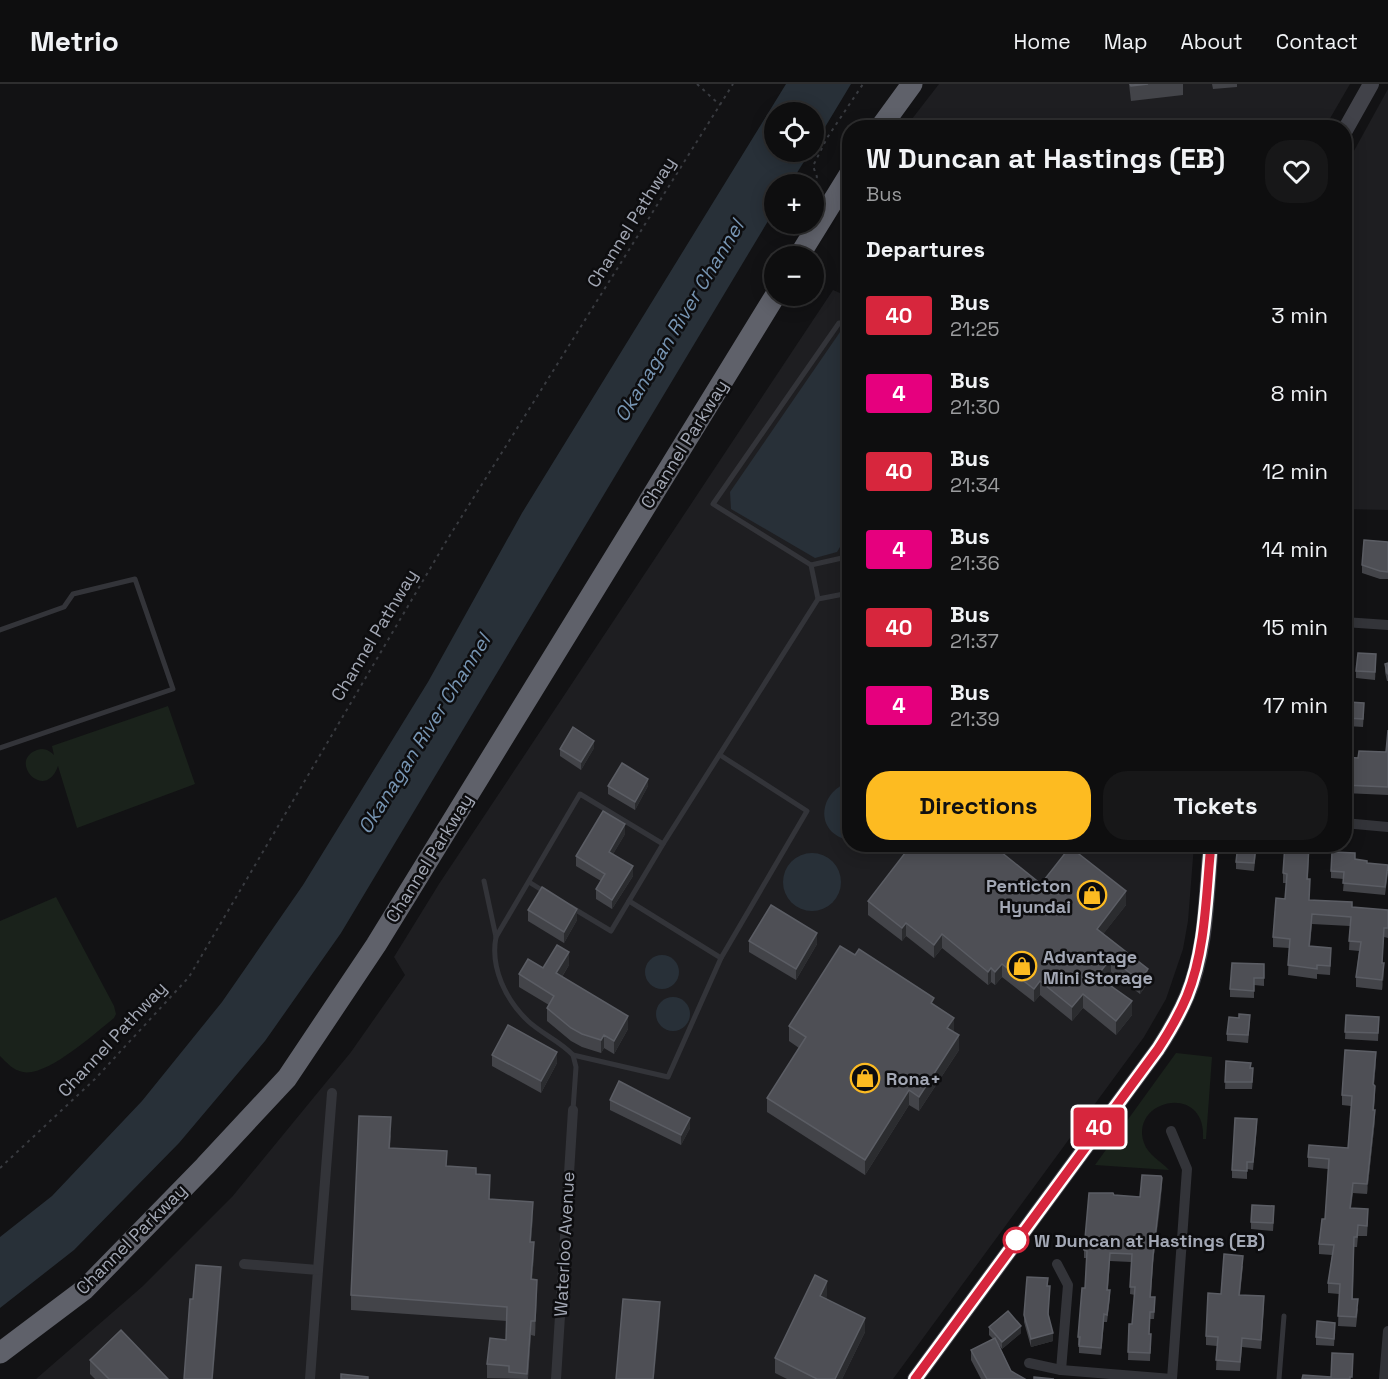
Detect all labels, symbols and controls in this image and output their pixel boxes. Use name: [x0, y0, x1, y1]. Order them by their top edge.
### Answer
text: Metrio: [30, 23, 119, 59]
text: Home: [1013, 28, 1071, 55]
text: Map: [1104, 28, 1148, 55]
text: About: [1181, 28, 1243, 55]
text: Contact: [1276, 28, 1358, 55]
map controls: [764, 102, 824, 306]
button: locate: [764, 102, 824, 162]
text: W Duncan at Hastings (EB): [866, 140, 1225, 176]
button: heart: [1265, 140, 1328, 203]
street label: Channel Pathway: [582, 152, 680, 292]
button: +: [764, 174, 824, 234]
text: Bus: [866, 181, 902, 207]
water label: Okanagan River Channel: [608, 214, 751, 427]
text: Departures: [866, 235, 985, 263]
button: −: [764, 246, 824, 306]
text: Bus: [950, 288, 990, 316]
text: 3 min: [1271, 301, 1328, 329]
text: 40: [886, 302, 912, 329]
text: 21:25: [950, 316, 1000, 342]
text: Bus: [950, 366, 990, 394]
street label: Channel Parkway: [635, 375, 733, 513]
text: 8 min: [1271, 379, 1328, 407]
text: 4: [892, 380, 906, 407]
text: 21:30: [950, 394, 1000, 420]
text: Bus: [950, 444, 990, 472]
text: 12 min: [1262, 457, 1328, 485]
text: 40: [886, 458, 912, 485]
text: 21:34: [950, 472, 1000, 498]
text: Bus: [950, 522, 990, 550]
text: 14 min: [1262, 535, 1328, 563]
text: 4: [892, 536, 906, 563]
text: 21:36: [950, 550, 1000, 576]
street label: Channel Pathway: [326, 565, 422, 705]
text: Bus: [950, 600, 990, 628]
text: 15 min: [1262, 613, 1328, 641]
text: 40: [886, 614, 912, 641]
water label: Okanagan River Channel: [352, 627, 497, 839]
text: 21:37: [950, 628, 999, 654]
text: Bus: [950, 678, 990, 706]
text: 17 min: [1263, 691, 1328, 719]
text: 4: [892, 692, 906, 719]
text: 21:39: [950, 706, 1000, 732]
button: Directions: [866, 771, 1091, 840]
button: Tickets: [1103, 771, 1328, 840]
street label: Channel Parkway: [380, 789, 478, 927]
place label: Penticton Hyundai: [986, 874, 1071, 918]
shop icon: Penticton Hyundai: [1076, 879, 1108, 911]
place label: Advantage Mini Storage: [1043, 945, 1153, 989]
shop icon: Advantage Mini Storage: [1006, 950, 1038, 982]
street label: Channel Pathway: [53, 976, 171, 1102]
shop icon: Rona+: [849, 1062, 881, 1094]
place label: Rona+: [886, 1067, 941, 1090]
line badge: 40: [1072, 1108, 1126, 1146]
text: 40: [1086, 1114, 1112, 1141]
street label: Waterloo Avenue: [549, 1171, 579, 1317]
street label: Channel Parkway: [71, 1179, 191, 1299]
marker: W Duncan at Hastings (EB): [1003, 1227, 1029, 1253]
place label: W Duncan at Hastings (EB): [1034, 1229, 1265, 1252]

